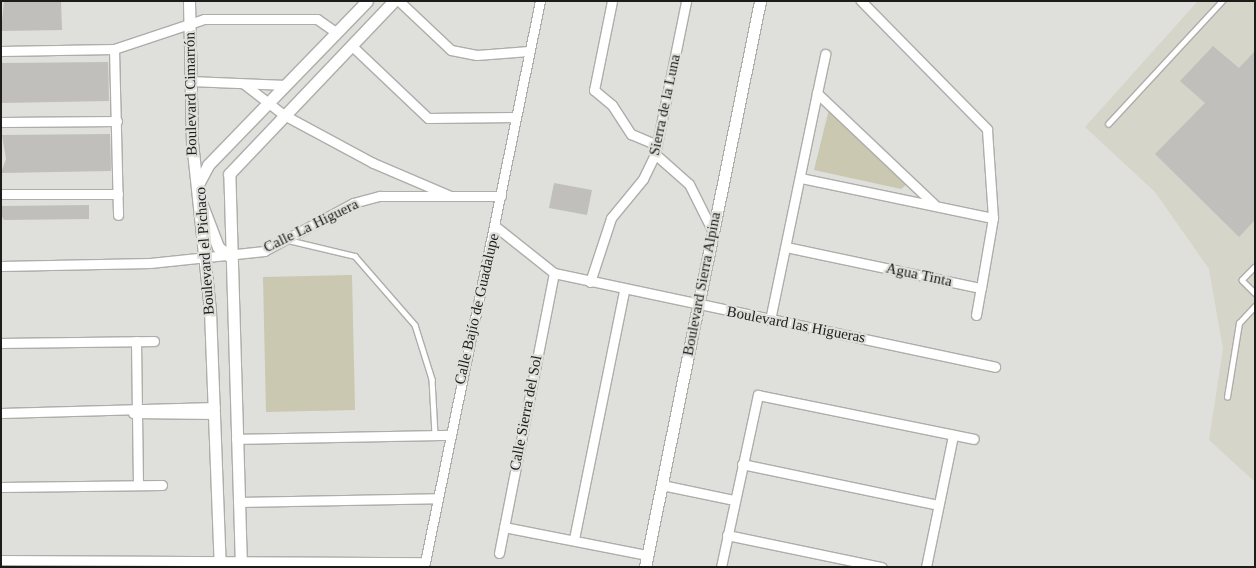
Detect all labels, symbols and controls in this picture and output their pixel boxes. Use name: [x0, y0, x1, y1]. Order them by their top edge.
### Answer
street label: Boulevard Cimarrón: [181, 32, 201, 156]
street label: Sierra de la Luna: [646, 53, 684, 157]
street label: Boulevard el Pichaco: [192, 186, 218, 316]
street label: Calle La Higuera: [261, 195, 361, 257]
street label: Boulevard Sierra Alpina: [679, 210, 725, 358]
street label: Calle Bajío de Guadalupe: [451, 232, 503, 386]
street label: Agua Tinta: [884, 259, 954, 291]
street label: Boulevard las Higueras: [725, 303, 867, 347]
street label: Calle Sierra del Sol: [506, 354, 546, 472]

